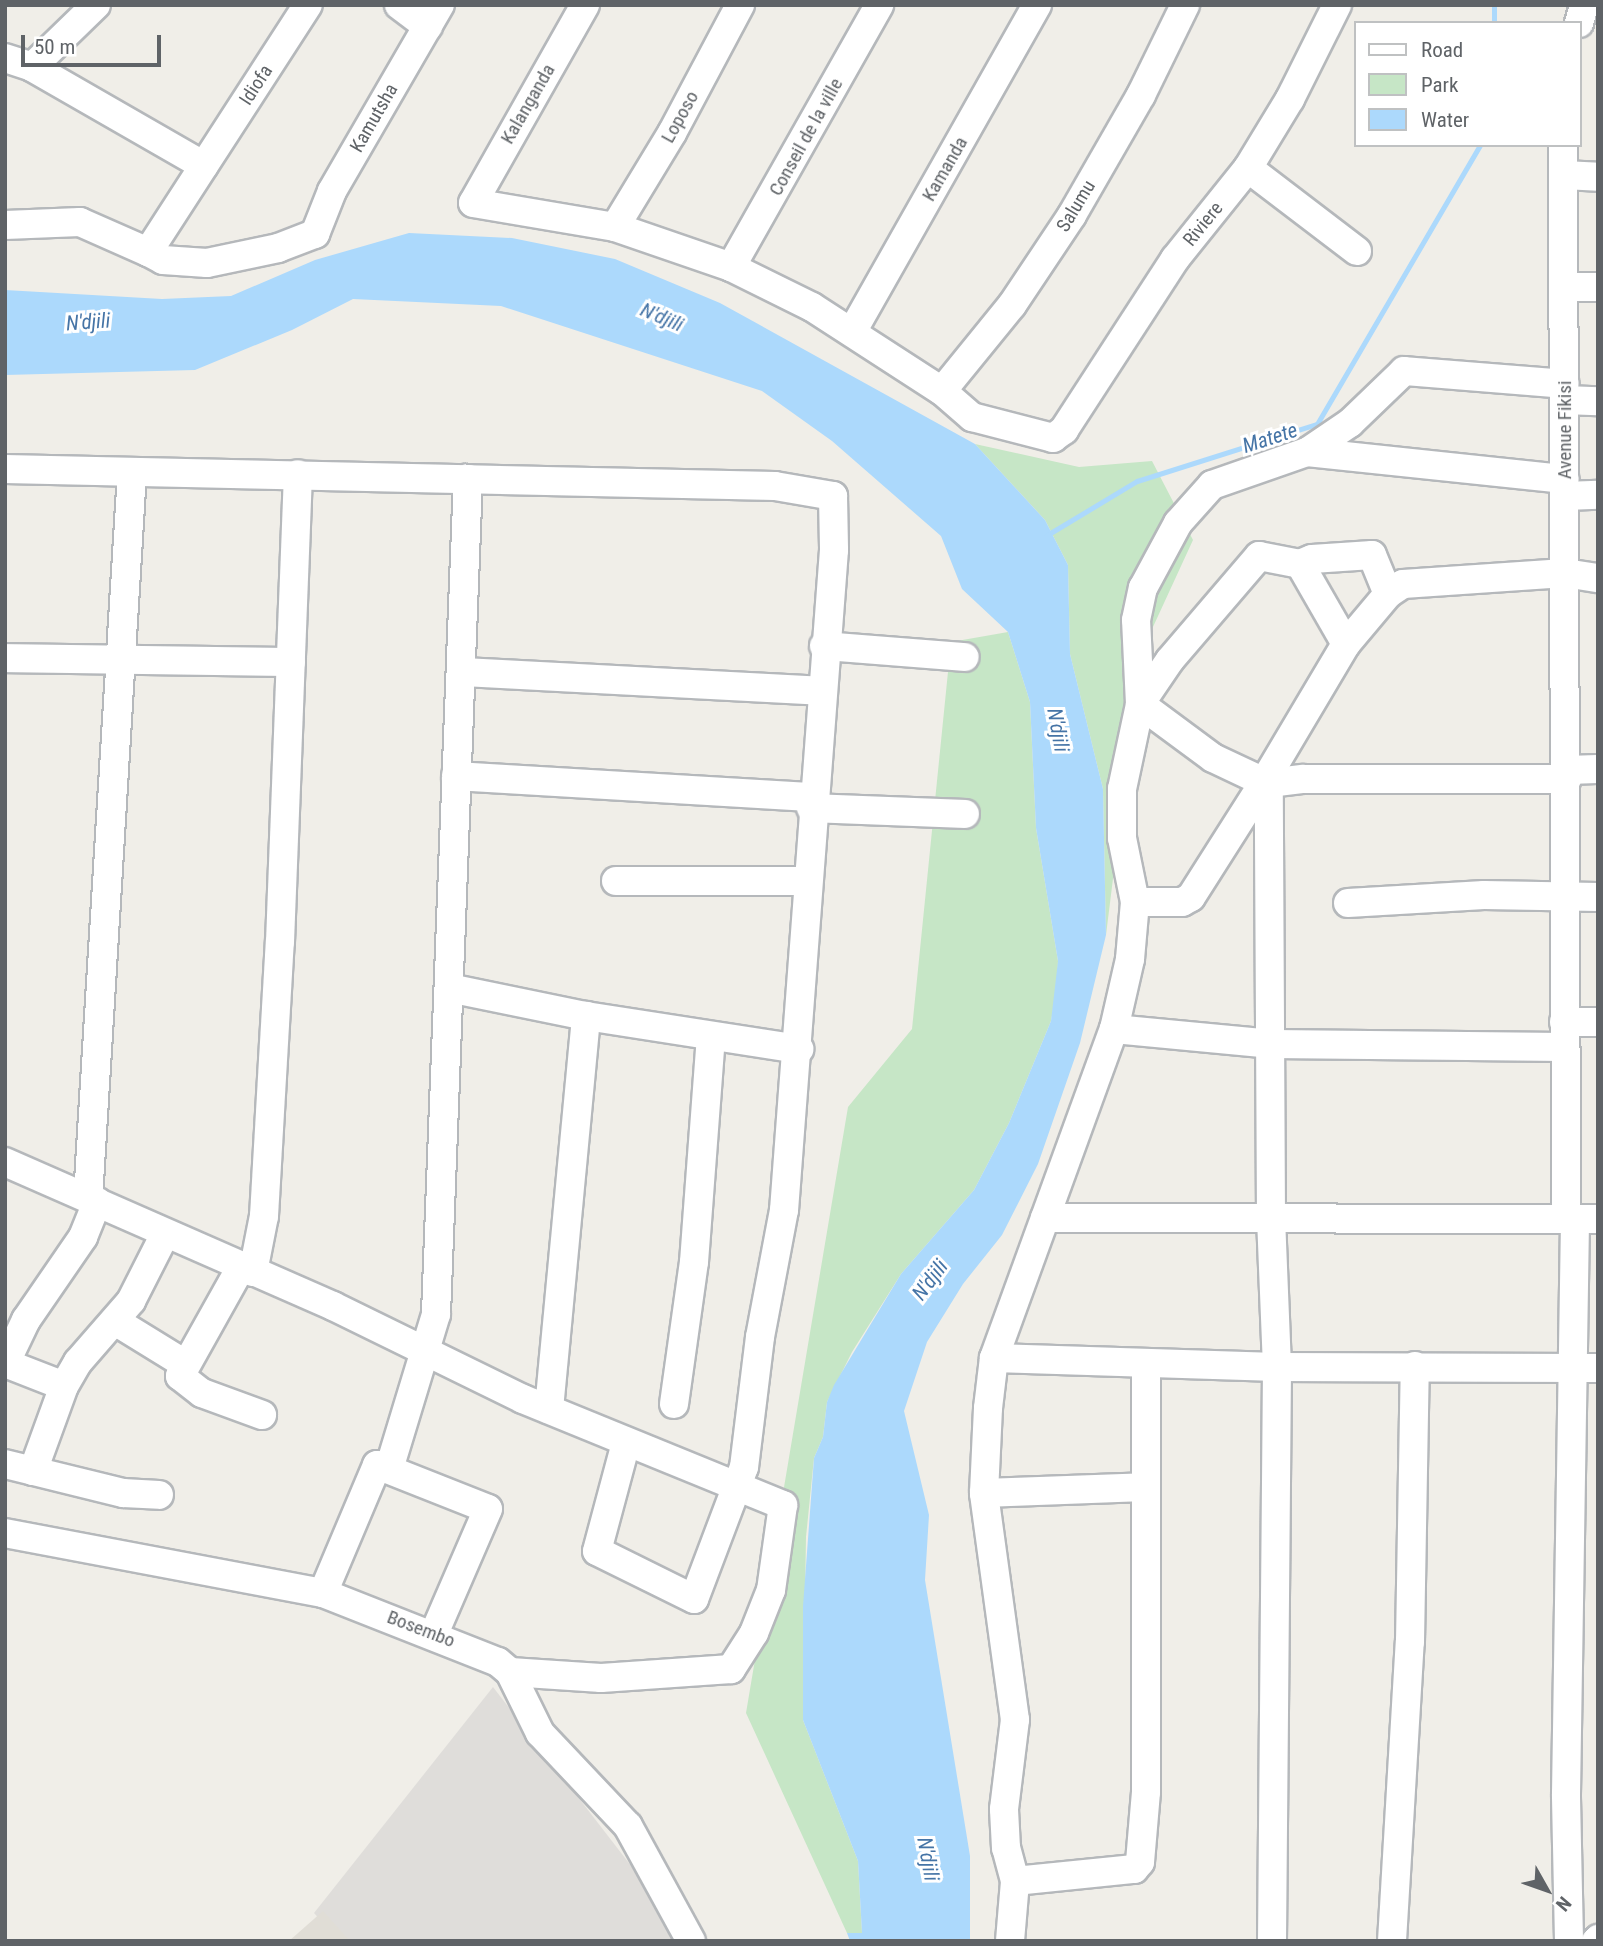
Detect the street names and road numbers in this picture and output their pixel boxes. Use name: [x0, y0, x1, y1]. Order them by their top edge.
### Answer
street label: Kalanganda: [496, 60, 560, 148]
street label: Idiofa: [235, 61, 277, 109]
street label: Conseil de la ville: [764, 74, 848, 200]
street label: Kamutsha: [345, 80, 403, 156]
street label: Loposo: [657, 87, 703, 147]
street label: Kamanda: [917, 133, 973, 205]
street label: Salumu: [1052, 176, 1100, 236]
street label: Riviere: [1178, 197, 1228, 251]
street label: Avenue Fikisi: [1554, 381, 1576, 479]
street label: Bosembo: [384, 1606, 458, 1652]

